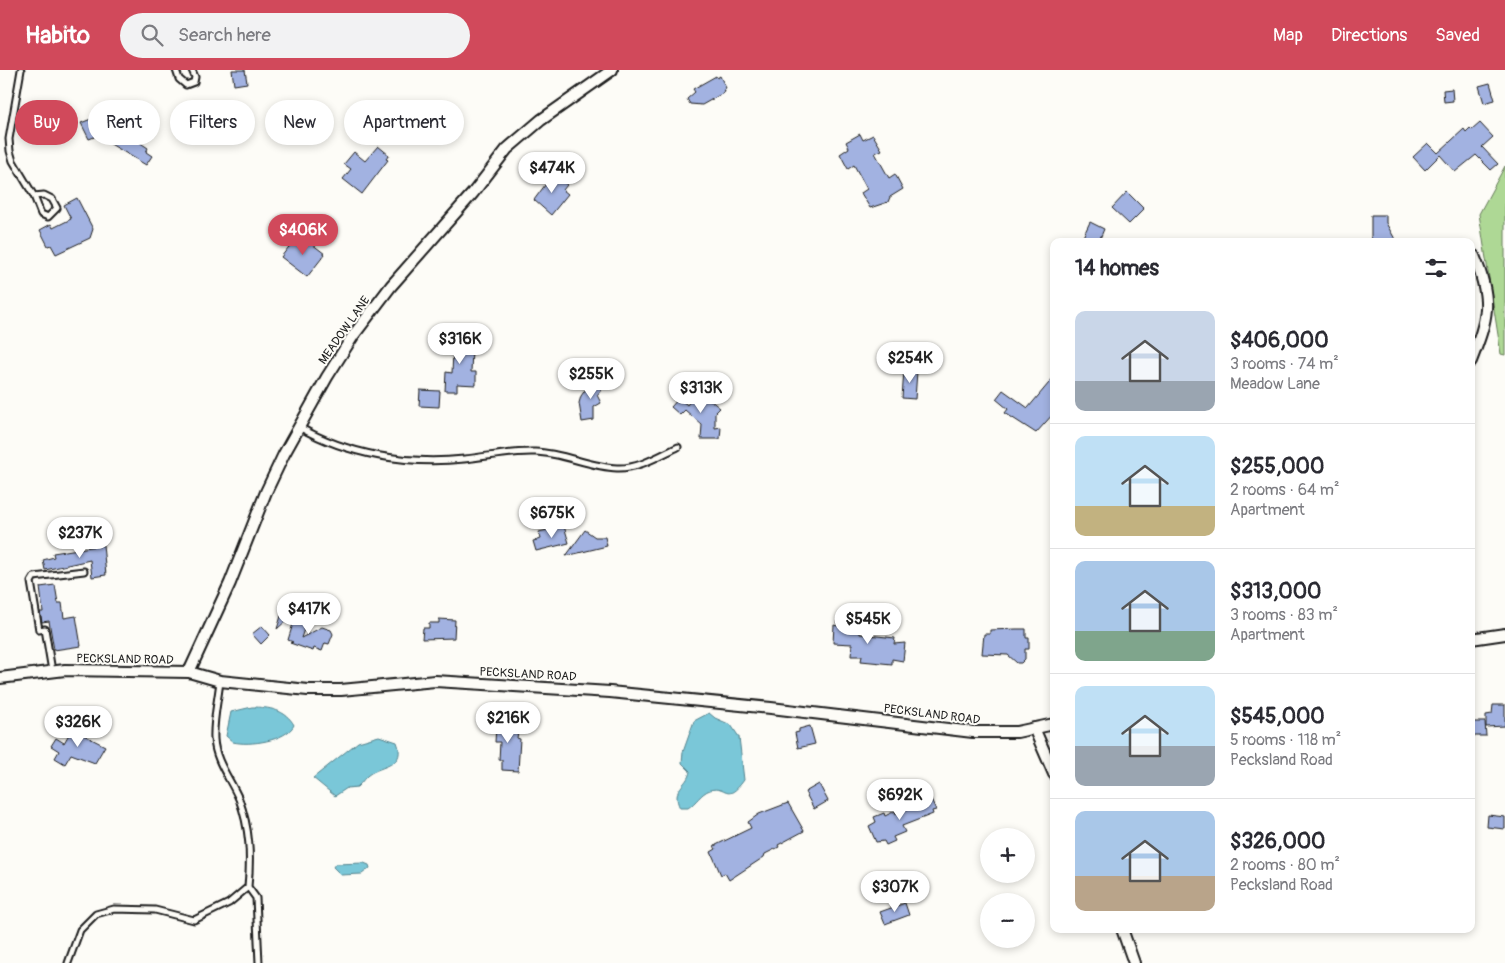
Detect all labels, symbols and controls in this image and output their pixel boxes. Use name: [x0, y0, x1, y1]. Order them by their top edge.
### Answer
search box: [120, 13, 470, 58]
text: Habito: [25, 21, 90, 50]
icon: search: [138, 21, 166, 49]
text: Search here: [178, 23, 271, 47]
text: Map: [1273, 24, 1303, 47]
text: Directions: [1331, 24, 1407, 47]
text: Saved: [1435, 24, 1480, 47]
chip: Buy: [15, 100, 78, 145]
chip: Rent: [88, 100, 160, 145]
chip: Filters: [170, 100, 255, 145]
chip: New: [265, 100, 334, 145]
chip: Apartment: [344, 100, 464, 145]
pin: $474K: [517, 152, 587, 194]
text: $474K: [529, 158, 575, 178]
pin: $406K: [268, 214, 338, 256]
text: $406K: [279, 220, 327, 240]
icon: filters: [1422, 254, 1450, 282]
text: 14 homes: [1075, 255, 1159, 282]
street label: MEADOW LANE: [315, 293, 373, 367]
pin: $316K: [425, 322, 495, 365]
text: $406,000: [1230, 327, 1329, 354]
text: $316K: [439, 329, 481, 349]
icon: home: [1115, 331, 1175, 391]
pin: $254K: [875, 342, 945, 384]
text: $254K: [887, 348, 933, 368]
text: 3 rooms · 74 m²: [1230, 354, 1339, 374]
pin: $255K: [556, 358, 626, 400]
text: $255K: [569, 364, 613, 384]
pin: $313K: [666, 372, 736, 414]
text: Meadow Lane: [1230, 374, 1320, 394]
text: $313K: [680, 378, 722, 398]
text: $255,000: [1230, 453, 1324, 480]
icon: home: [1115, 456, 1175, 516]
text: 2 rooms · 64 m²: [1230, 480, 1340, 500]
pin: $675K: [517, 496, 587, 539]
text: Apartment: [1230, 500, 1305, 520]
text: $675K: [530, 503, 574, 523]
pin: $237K: [45, 516, 115, 559]
text: $237K: [58, 523, 102, 543]
text: $313,000: [1230, 578, 1321, 605]
icon: home: [1115, 581, 1175, 641]
pin: $417K: [274, 592, 344, 635]
text: $417K: [288, 599, 330, 619]
pin: $545K: [833, 602, 903, 645]
text: 3 rooms · 83 m²: [1230, 605, 1338, 625]
text: $545K: [846, 609, 890, 629]
text: Apartment: [1230, 625, 1305, 645]
street label: PECKSLAND ROAD: [76, 651, 174, 668]
street label: PECKSLAND ROAD: [479, 664, 577, 685]
street label: PECKSLAND ROAD: [883, 701, 982, 728]
pin: $216K: [473, 702, 543, 744]
text: $545,000: [1230, 703, 1325, 730]
pin: $326K: [43, 706, 113, 748]
icon: home: [1115, 706, 1175, 766]
text: $216K: [487, 708, 529, 728]
text: $326K: [55, 712, 101, 732]
text: 5 rooms · 118 m²: [1230, 730, 1341, 750]
text: Pecksland Road: [1230, 750, 1333, 770]
pin: $692K: [865, 778, 935, 821]
text: $692K: [878, 785, 922, 805]
map controls: [980, 828, 1035, 948]
button: +: [980, 828, 1035, 883]
text: $326,000: [1230, 828, 1325, 855]
icon: home: [1115, 831, 1175, 891]
text: 2 rooms · 80 m²: [1230, 855, 1340, 875]
pin: $307K: [860, 870, 930, 913]
text: Pecksland Road: [1230, 875, 1333, 895]
text: $307K: [872, 877, 918, 897]
button: −: [980, 893, 1035, 948]

